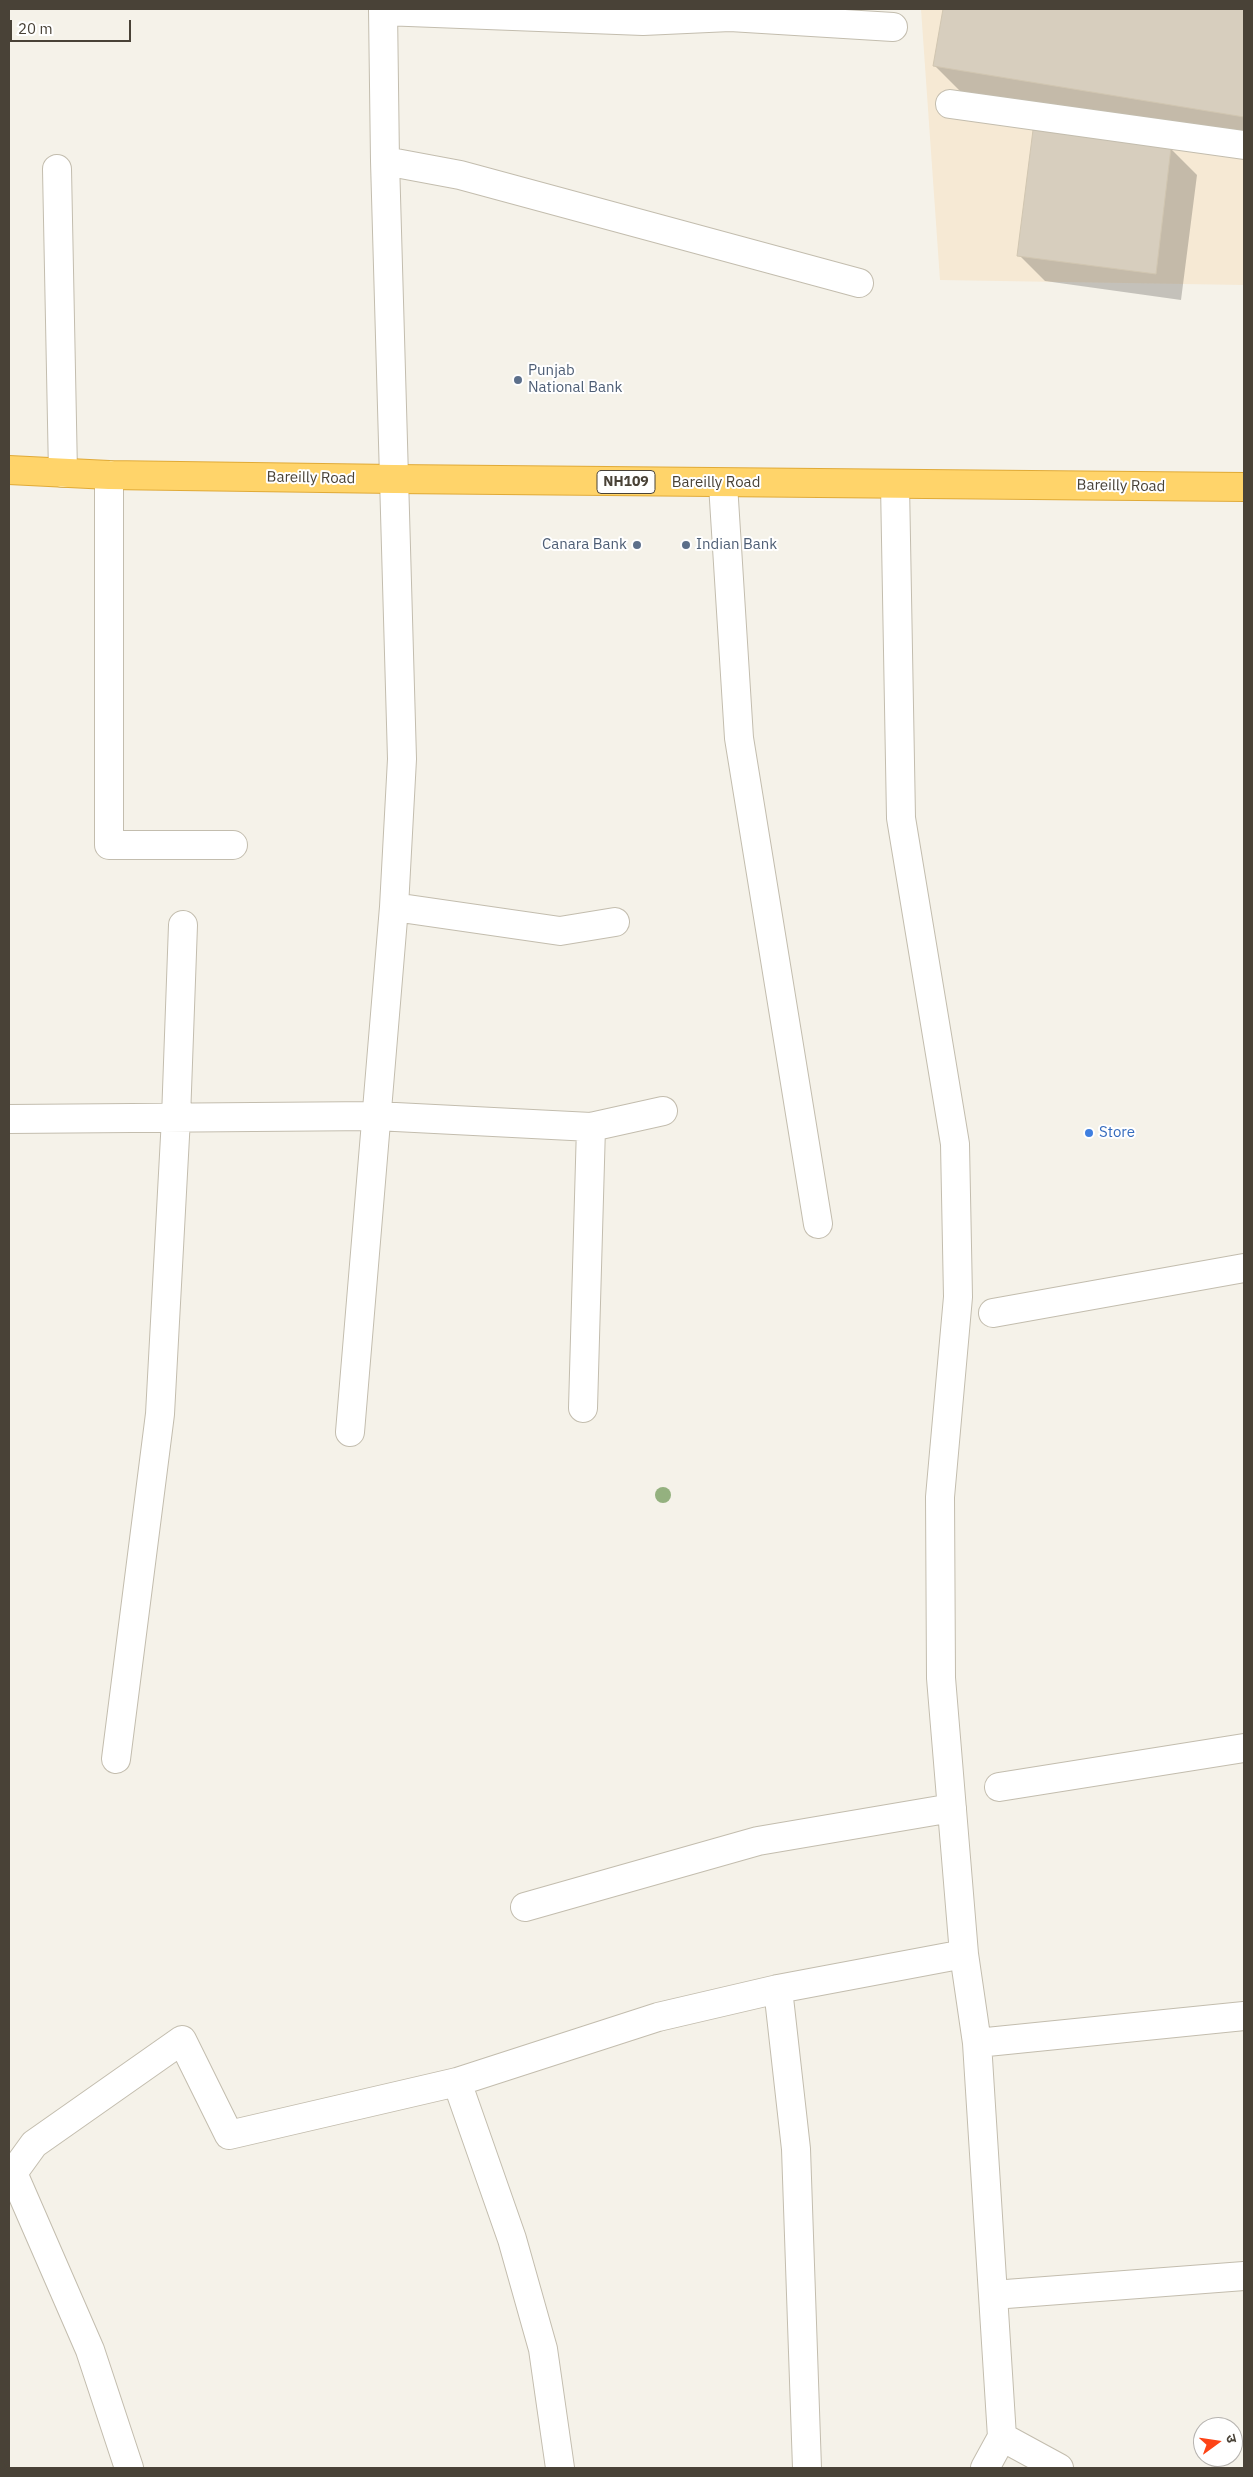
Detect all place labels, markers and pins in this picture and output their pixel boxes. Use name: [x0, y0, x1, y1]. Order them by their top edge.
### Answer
place label: Punjab National Bank: [528, 362, 622, 397]
marker: Punjab National Bank: [512, 374, 524, 386]
place label: Canara Bank: [542, 536, 627, 554]
place label: Indian Bank: [696, 536, 777, 554]
marker: Canara Bank: [631, 539, 643, 551]
marker: Indian Bank: [680, 539, 692, 551]
place label: Store: [1099, 1124, 1135, 1142]
marker: Store: [1083, 1127, 1095, 1139]

